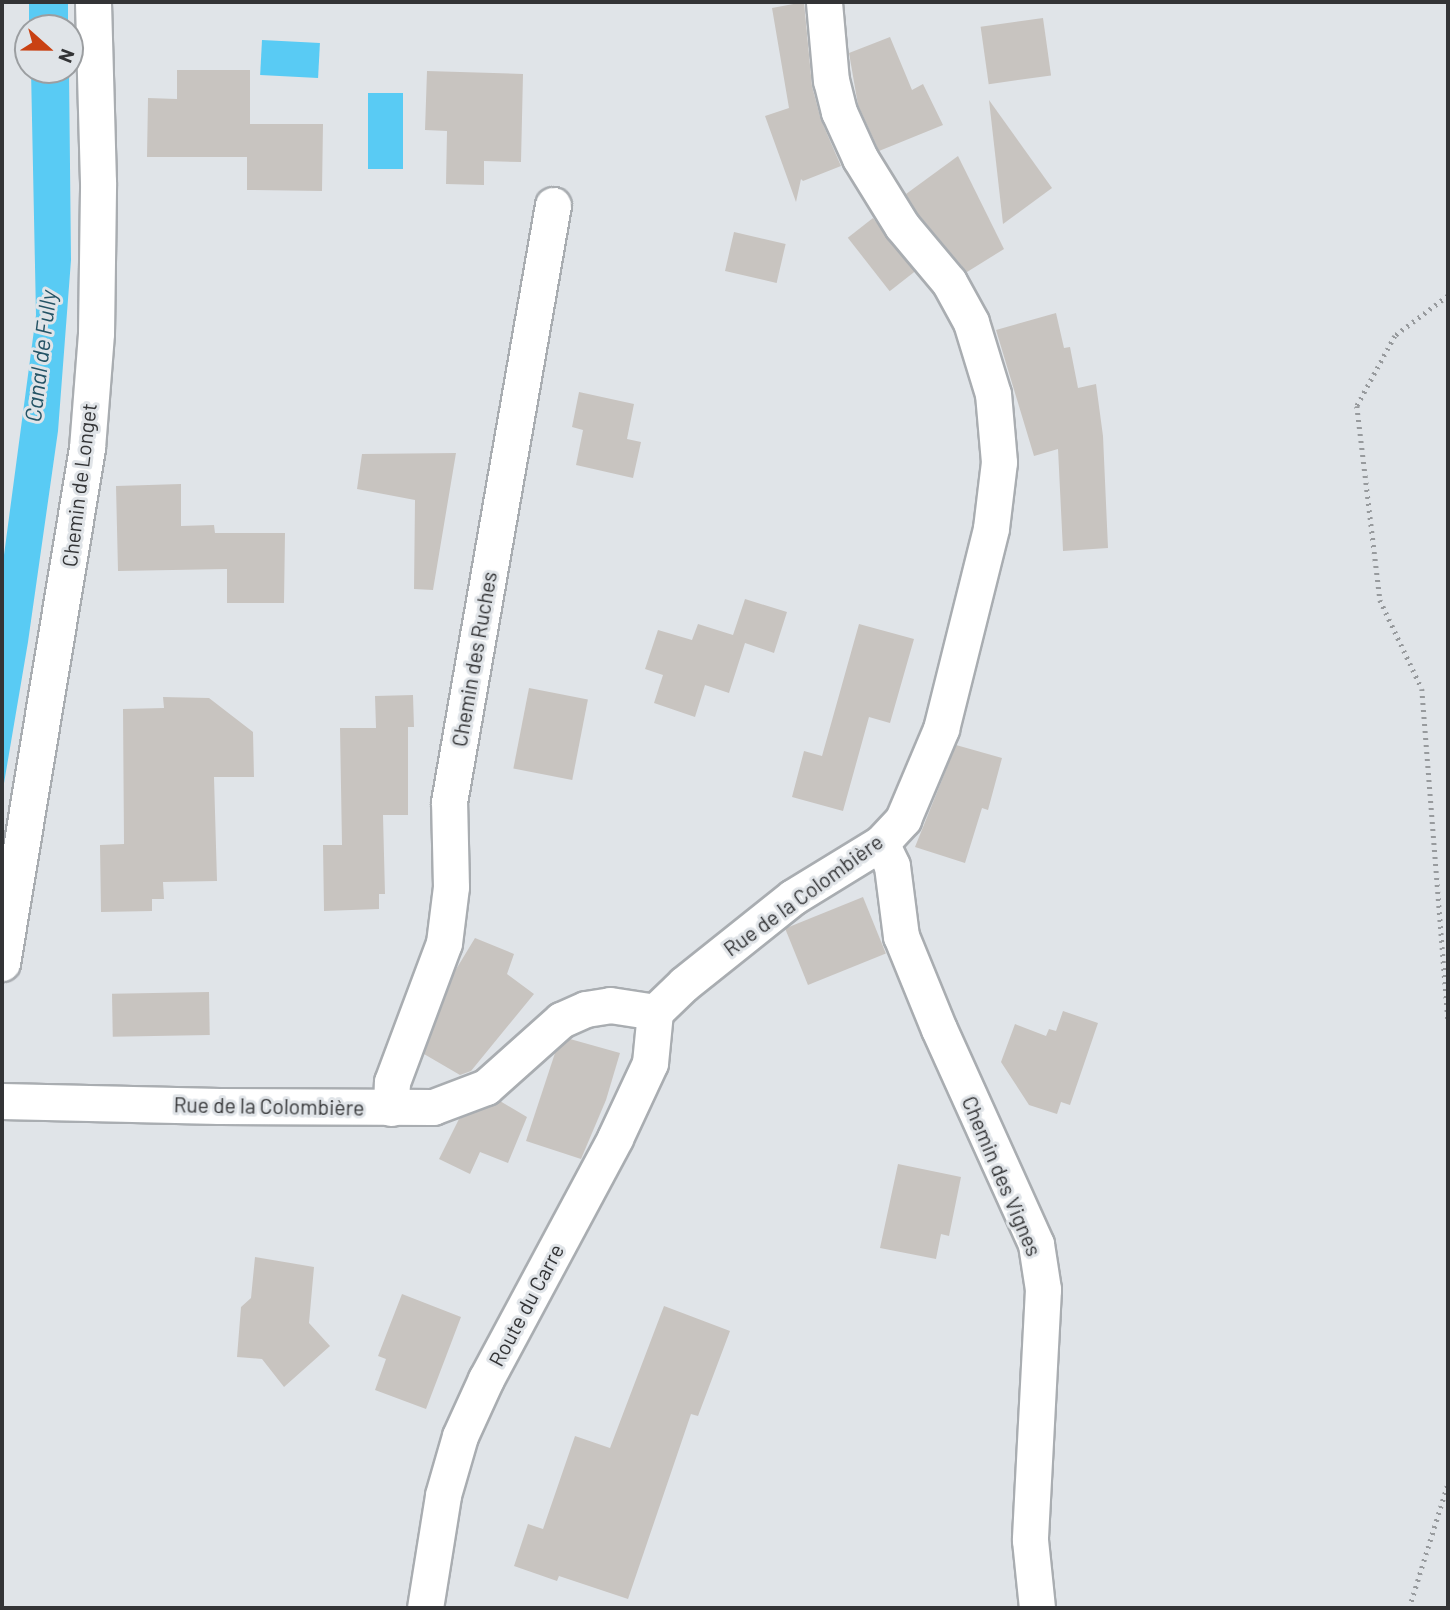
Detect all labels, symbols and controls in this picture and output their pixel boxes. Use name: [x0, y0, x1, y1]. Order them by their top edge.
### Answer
north arrow: [14, 14, 84, 84]
text: N: [54, 46, 80, 66]
water label: Canal de Fully: [18, 289, 62, 423]
street label: Chemin de Longet: [56, 402, 102, 568]
street label: Chemin des Ruches: [446, 569, 502, 749]
street label: Rue de la Colombière: [718, 829, 888, 961]
street label: Rue de la Colombière: [173, 1092, 365, 1120]
street label: Chemin des Vignes: [957, 1092, 1047, 1260]
street label: Route du Carre: [483, 1240, 569, 1370]

